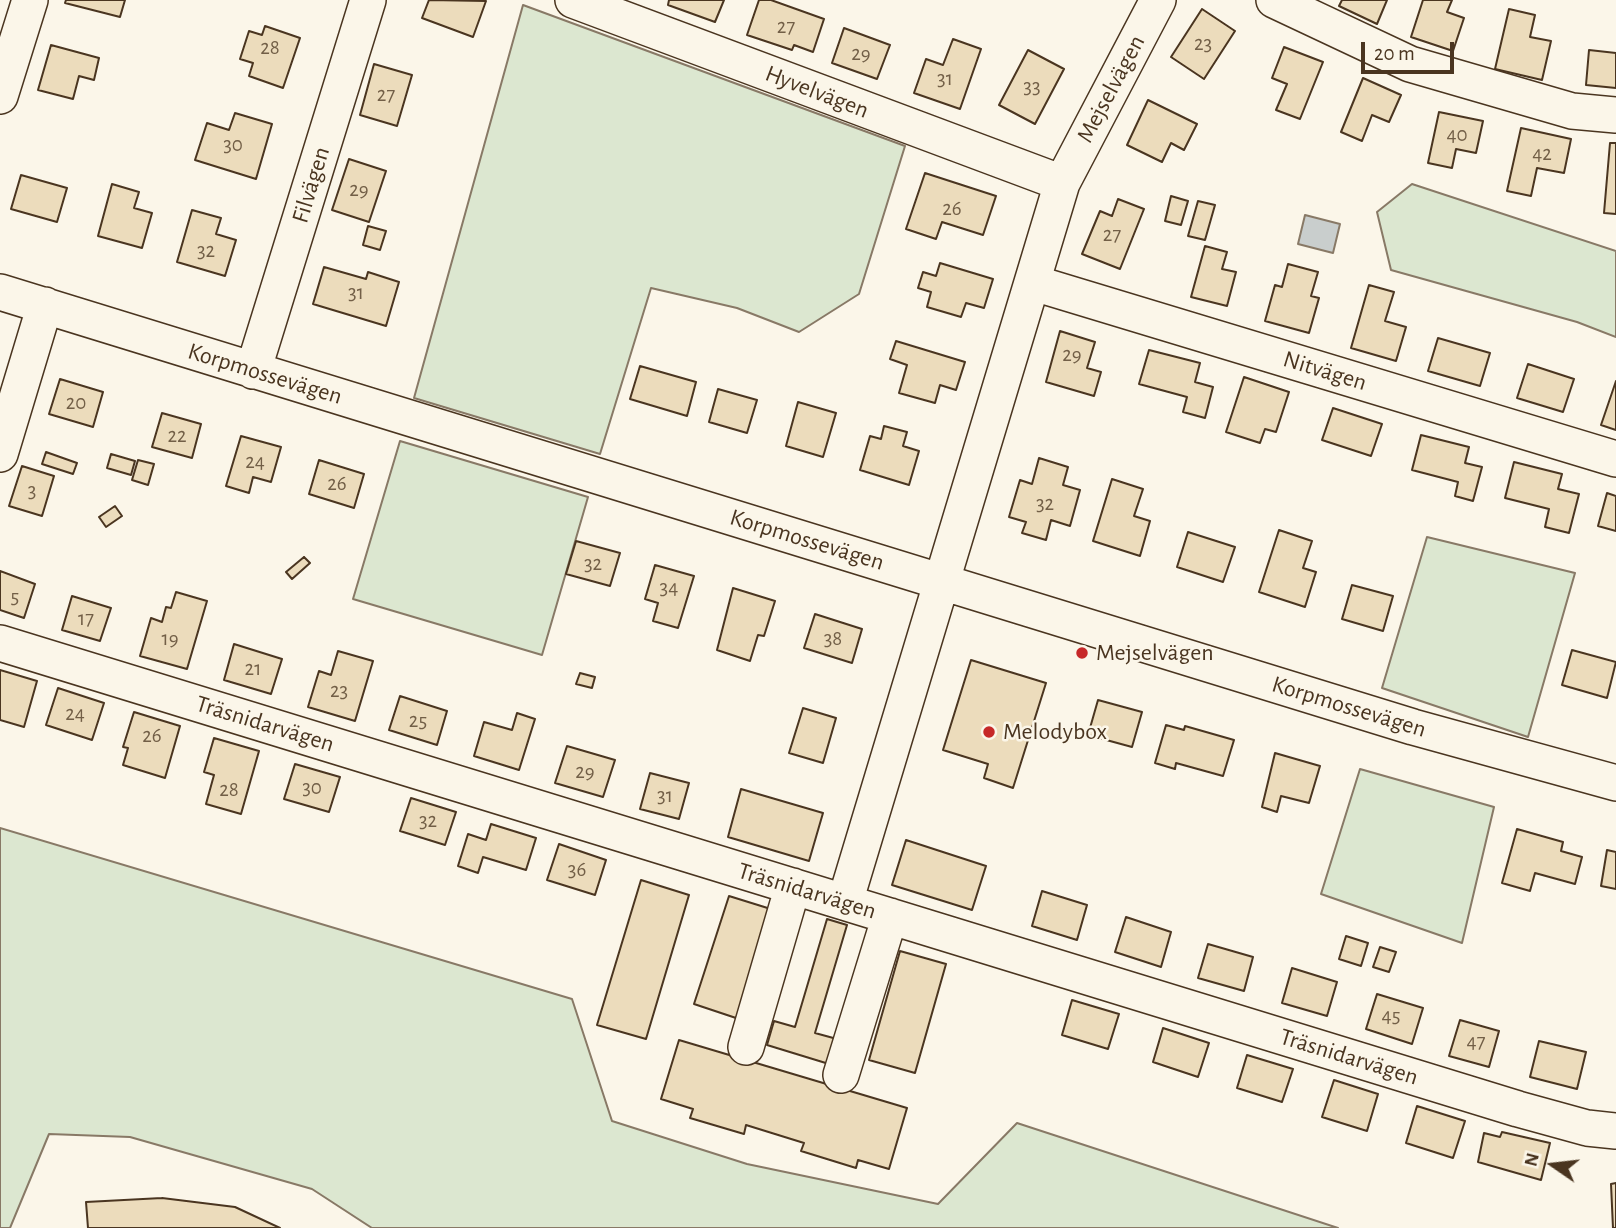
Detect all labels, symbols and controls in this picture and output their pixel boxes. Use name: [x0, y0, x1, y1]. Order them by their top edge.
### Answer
house number: 27: [777, 14, 795, 40]
scale bar: [1364, 28, 1457, 72]
street label: Mejselvägen: [1071, 30, 1151, 148]
house number: 23: [1194, 31, 1212, 57]
house number: 28: [260, 35, 280, 61]
house number: 29: [851, 41, 871, 67]
text: 20 m: [1374, 43, 1415, 64]
street label: Hyvelvägen: [761, 59, 873, 125]
house number: 31: [937, 66, 953, 92]
house number: 33: [1023, 74, 1041, 100]
house number: 27: [377, 82, 395, 108]
house number: 40: [1446, 122, 1468, 148]
house number: 30: [223, 132, 243, 158]
house number: 42: [1532, 141, 1552, 167]
street label: Filvägen: [286, 143, 336, 227]
house number: 29: [349, 177, 369, 203]
house number: 26: [942, 196, 962, 222]
house number: 27: [1103, 222, 1121, 248]
house number: 32: [197, 238, 215, 264]
house number: 31: [348, 280, 364, 306]
street label: Korpmossevägen: [184, 337, 346, 411]
house number: 29: [1062, 342, 1082, 368]
street label: Nitvägen: [1280, 345, 1370, 397]
house number: 20: [66, 390, 86, 416]
house number: 22: [167, 423, 187, 449]
house number: 24: [245, 449, 265, 475]
house number: 26: [327, 471, 347, 497]
house number: 3: [28, 478, 36, 504]
house number: 32: [1036, 491, 1054, 517]
street label: Korpmossevägen: [726, 503, 888, 577]
house number: 32: [584, 551, 602, 577]
house number: 34: [660, 575, 678, 601]
house number: 5: [11, 584, 19, 610]
house number: 17: [78, 606, 94, 632]
house number: 19: [161, 626, 179, 652]
house number: 38: [824, 626, 842, 652]
place label: Mejselvägen: [1096, 639, 1214, 667]
marker: Mejselvägen: [1074, 645, 1090, 661]
house number: 21: [245, 656, 261, 682]
street label: Korpmossevägen: [1268, 670, 1430, 744]
house number: 23: [330, 678, 348, 704]
street label: Träsnidarvägen: [192, 689, 338, 759]
house number: 24: [65, 701, 85, 727]
house number: 25: [409, 708, 427, 734]
place label: Melodybox: [1003, 718, 1107, 746]
house number: 26: [142, 723, 162, 749]
marker: Melodybox: [981, 724, 997, 740]
house number: 29: [575, 759, 595, 785]
house number: 30: [302, 775, 322, 801]
house number: 28: [219, 777, 239, 803]
house number: 31: [657, 783, 673, 809]
house number: 32: [419, 808, 437, 834]
street label: Träsnidarvägen: [734, 856, 880, 926]
house number: 36: [568, 857, 586, 883]
house number: 45: [1382, 1003, 1400, 1029]
street label: Träsnidarvägen: [1276, 1022, 1422, 1092]
house number: 47: [1467, 1029, 1485, 1055]
north arrow: [1518, 1130, 1588, 1200]
text: N: [1521, 1151, 1543, 1169]

